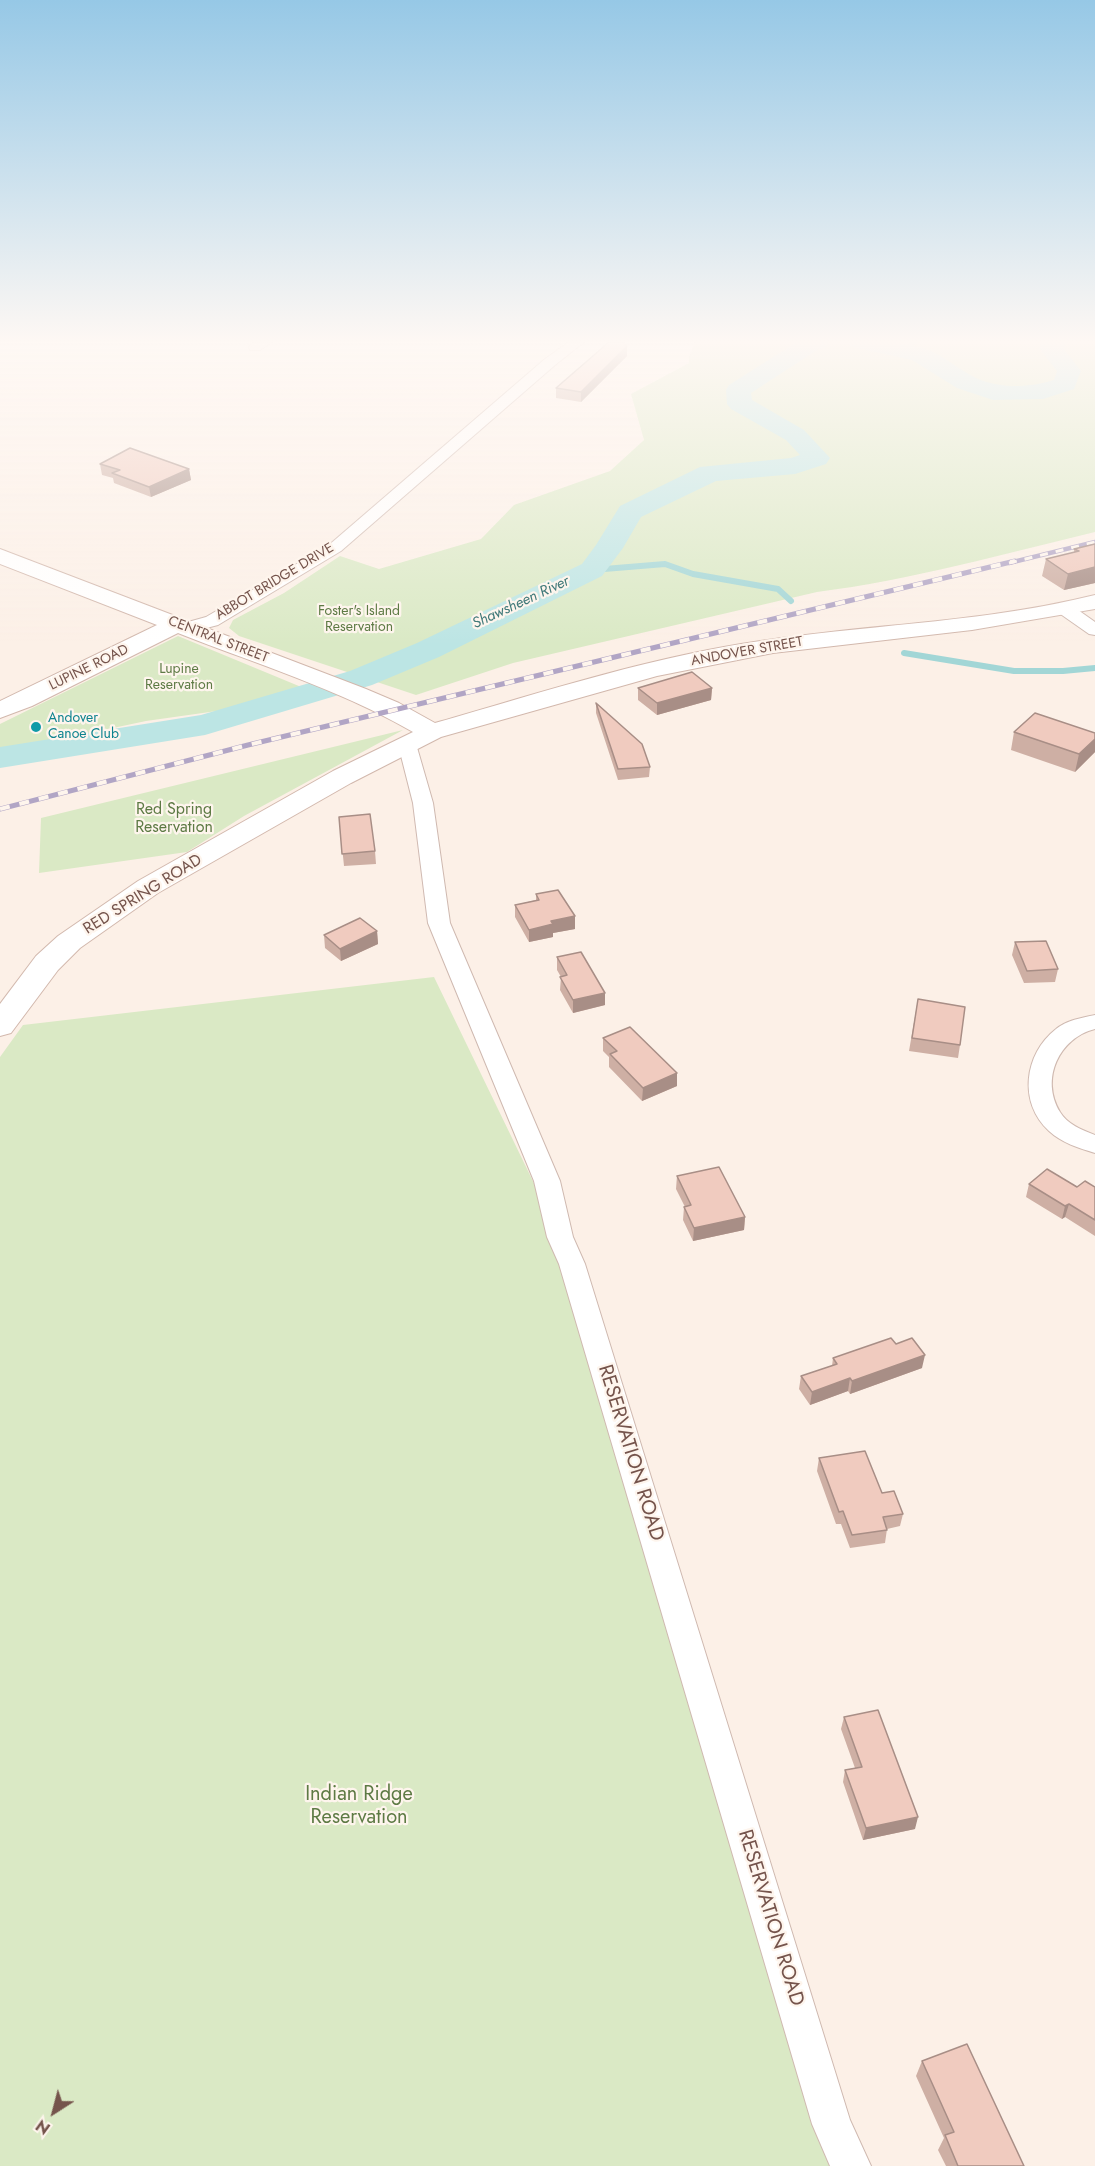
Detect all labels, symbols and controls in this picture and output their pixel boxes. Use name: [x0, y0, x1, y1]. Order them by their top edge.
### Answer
street label: ABBOT BRIDGE DRIVE: [213, 540, 337, 624]
water label: Shawsheen River: [470, 573, 572, 633]
park label: Foster's Island Reservation: [318, 604, 400, 636]
street label: CENTRAL STREET: [165, 613, 271, 667]
street label: ANDOVER STREET: [690, 634, 804, 670]
street label: LUPINE ROAD: [47, 642, 131, 694]
park label: Lupine Reservation: [145, 662, 213, 694]
place label: Andover Canoe Club: [48, 711, 119, 744]
marker: Andover Canoe Club: [29, 720, 43, 734]
park label: Red Spring Reservation: [135, 800, 213, 838]
street label: RED SPRING ROAD: [80, 851, 206, 939]
street label: RESERVATION ROAD: [592, 1362, 668, 1544]
park label: Indian Ridge Reservation: [305, 1783, 413, 1830]
street label: RESERVATION ROAD: [732, 1827, 808, 2009]
north arrow: [24, 2082, 84, 2142]
text: N: [31, 2114, 55, 2140]

